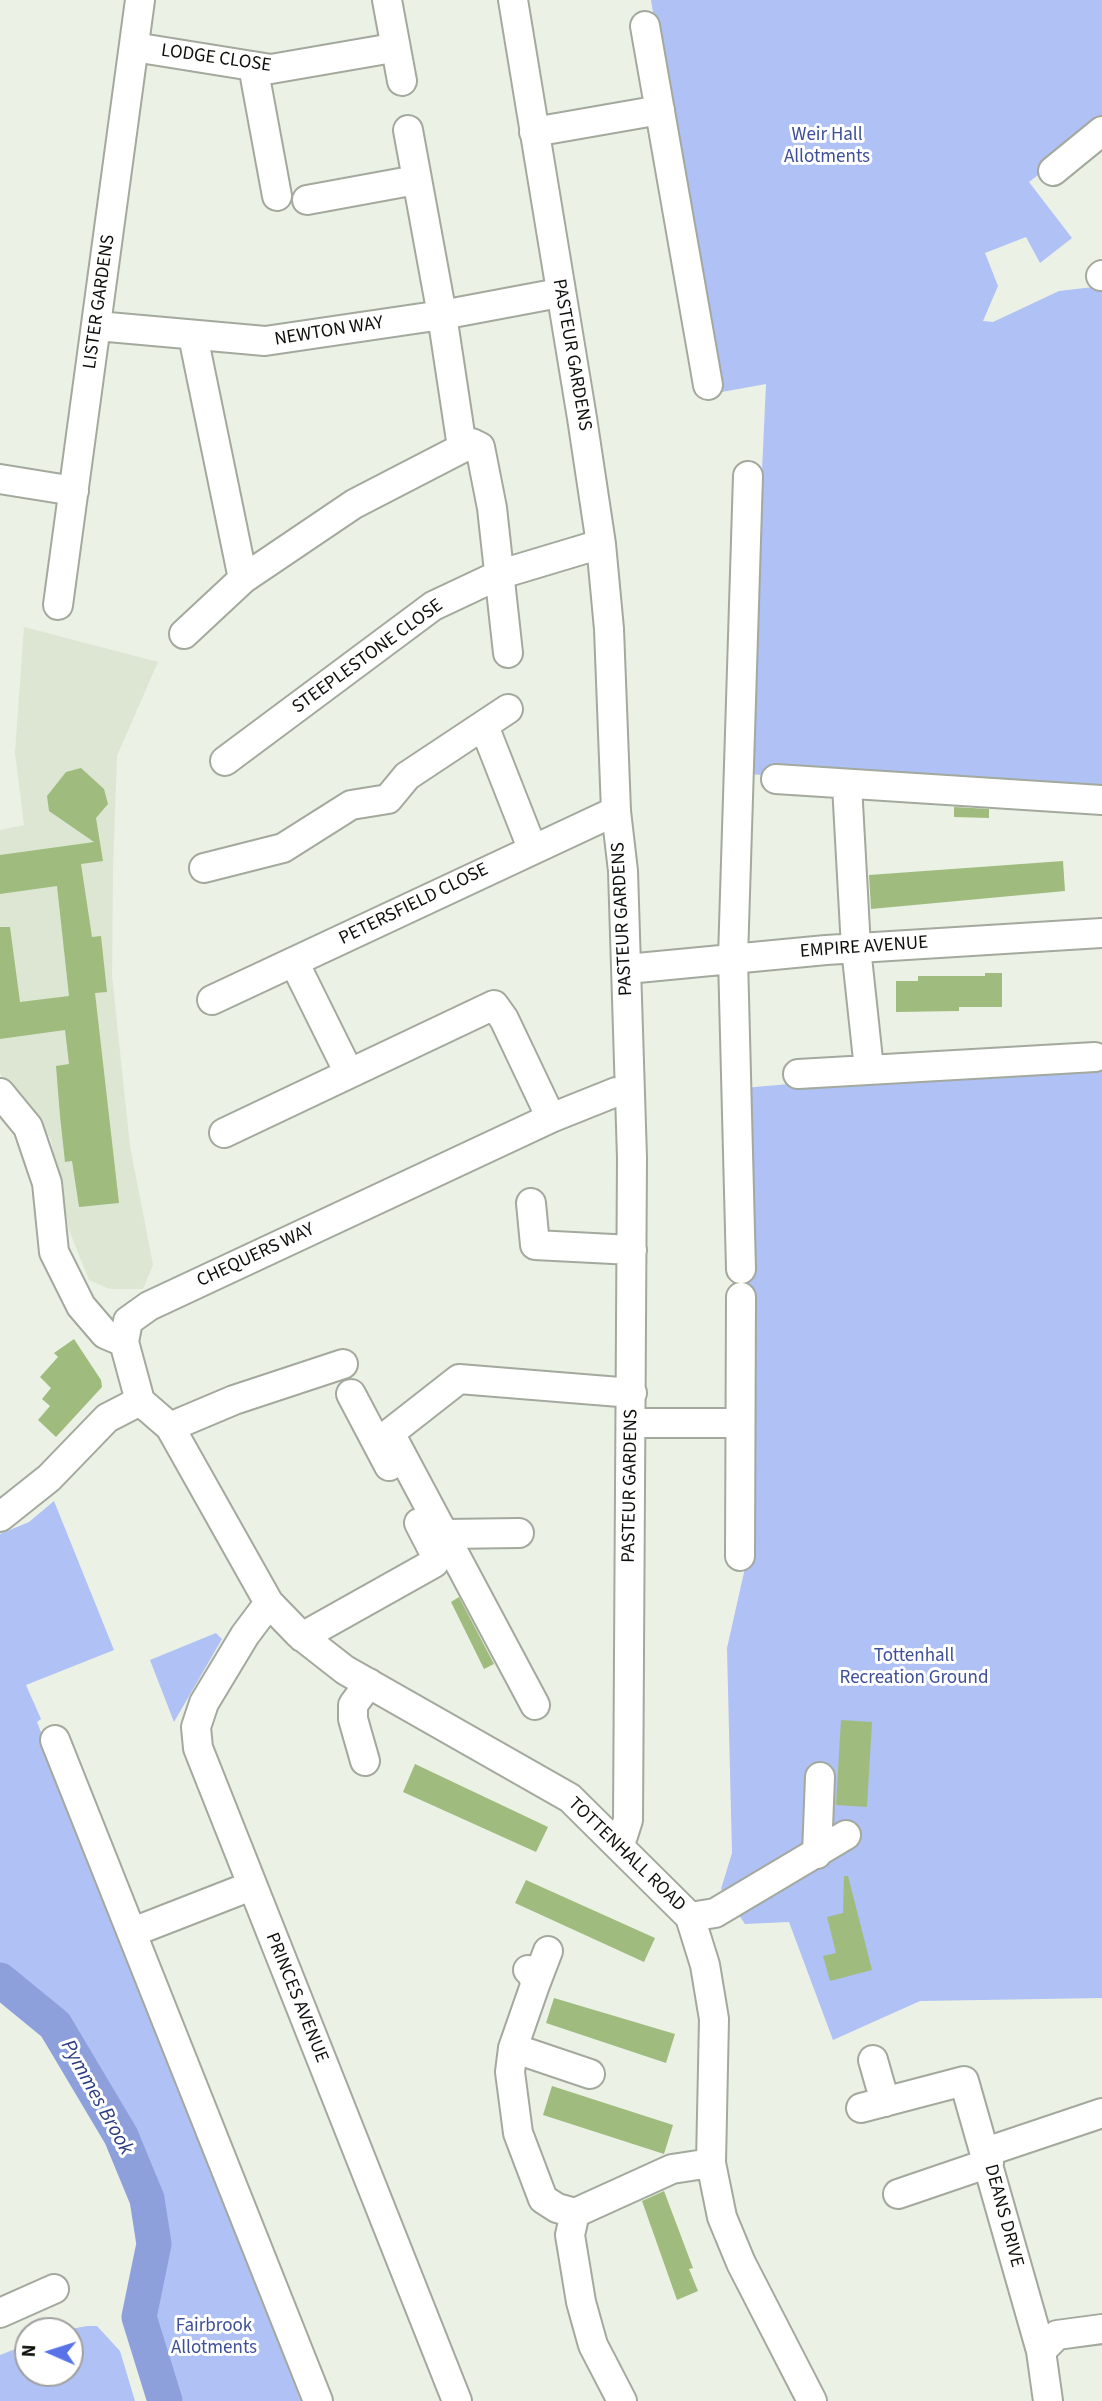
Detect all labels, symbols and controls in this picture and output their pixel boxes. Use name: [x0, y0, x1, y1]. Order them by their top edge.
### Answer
street label: LODGE CLOSE: [159, 40, 273, 78]
park label: Weir Hall Allotments: [784, 125, 870, 169]
street label: LISTER GARDENS: [79, 233, 121, 371]
street label: PASTEUR GARDENS: [546, 277, 596, 433]
street label: NEWTON WAY: [273, 312, 385, 352]
street label: STEEPLESTONE CLOSE: [288, 595, 448, 719]
street label: PASTEUR GARDENS: [608, 842, 638, 996]
street label: PETERSFIELD CLOSE: [336, 859, 492, 951]
street label: EMPIRE AVENUE: [799, 932, 929, 964]
street label: CHEQUERS WAY: [194, 1219, 318, 1293]
street label: PASTEUR GARDENS: [618, 1409, 644, 1563]
park label: Tottenhall Recreation Ground: [840, 1646, 988, 1690]
street label: TOTTENHALL ROAD: [562, 1793, 690, 1917]
street label: PRINCES AVENUE: [260, 1930, 332, 2066]
water label: Pymmes Brook: [54, 2036, 138, 2160]
street label: DEANS DRIVE: [978, 2162, 1028, 2270]
park label: Fairbrook Allotments: [171, 2316, 257, 2360]
north arrow: [14, 2317, 84, 2387]
text: N: [16, 2344, 43, 2358]

